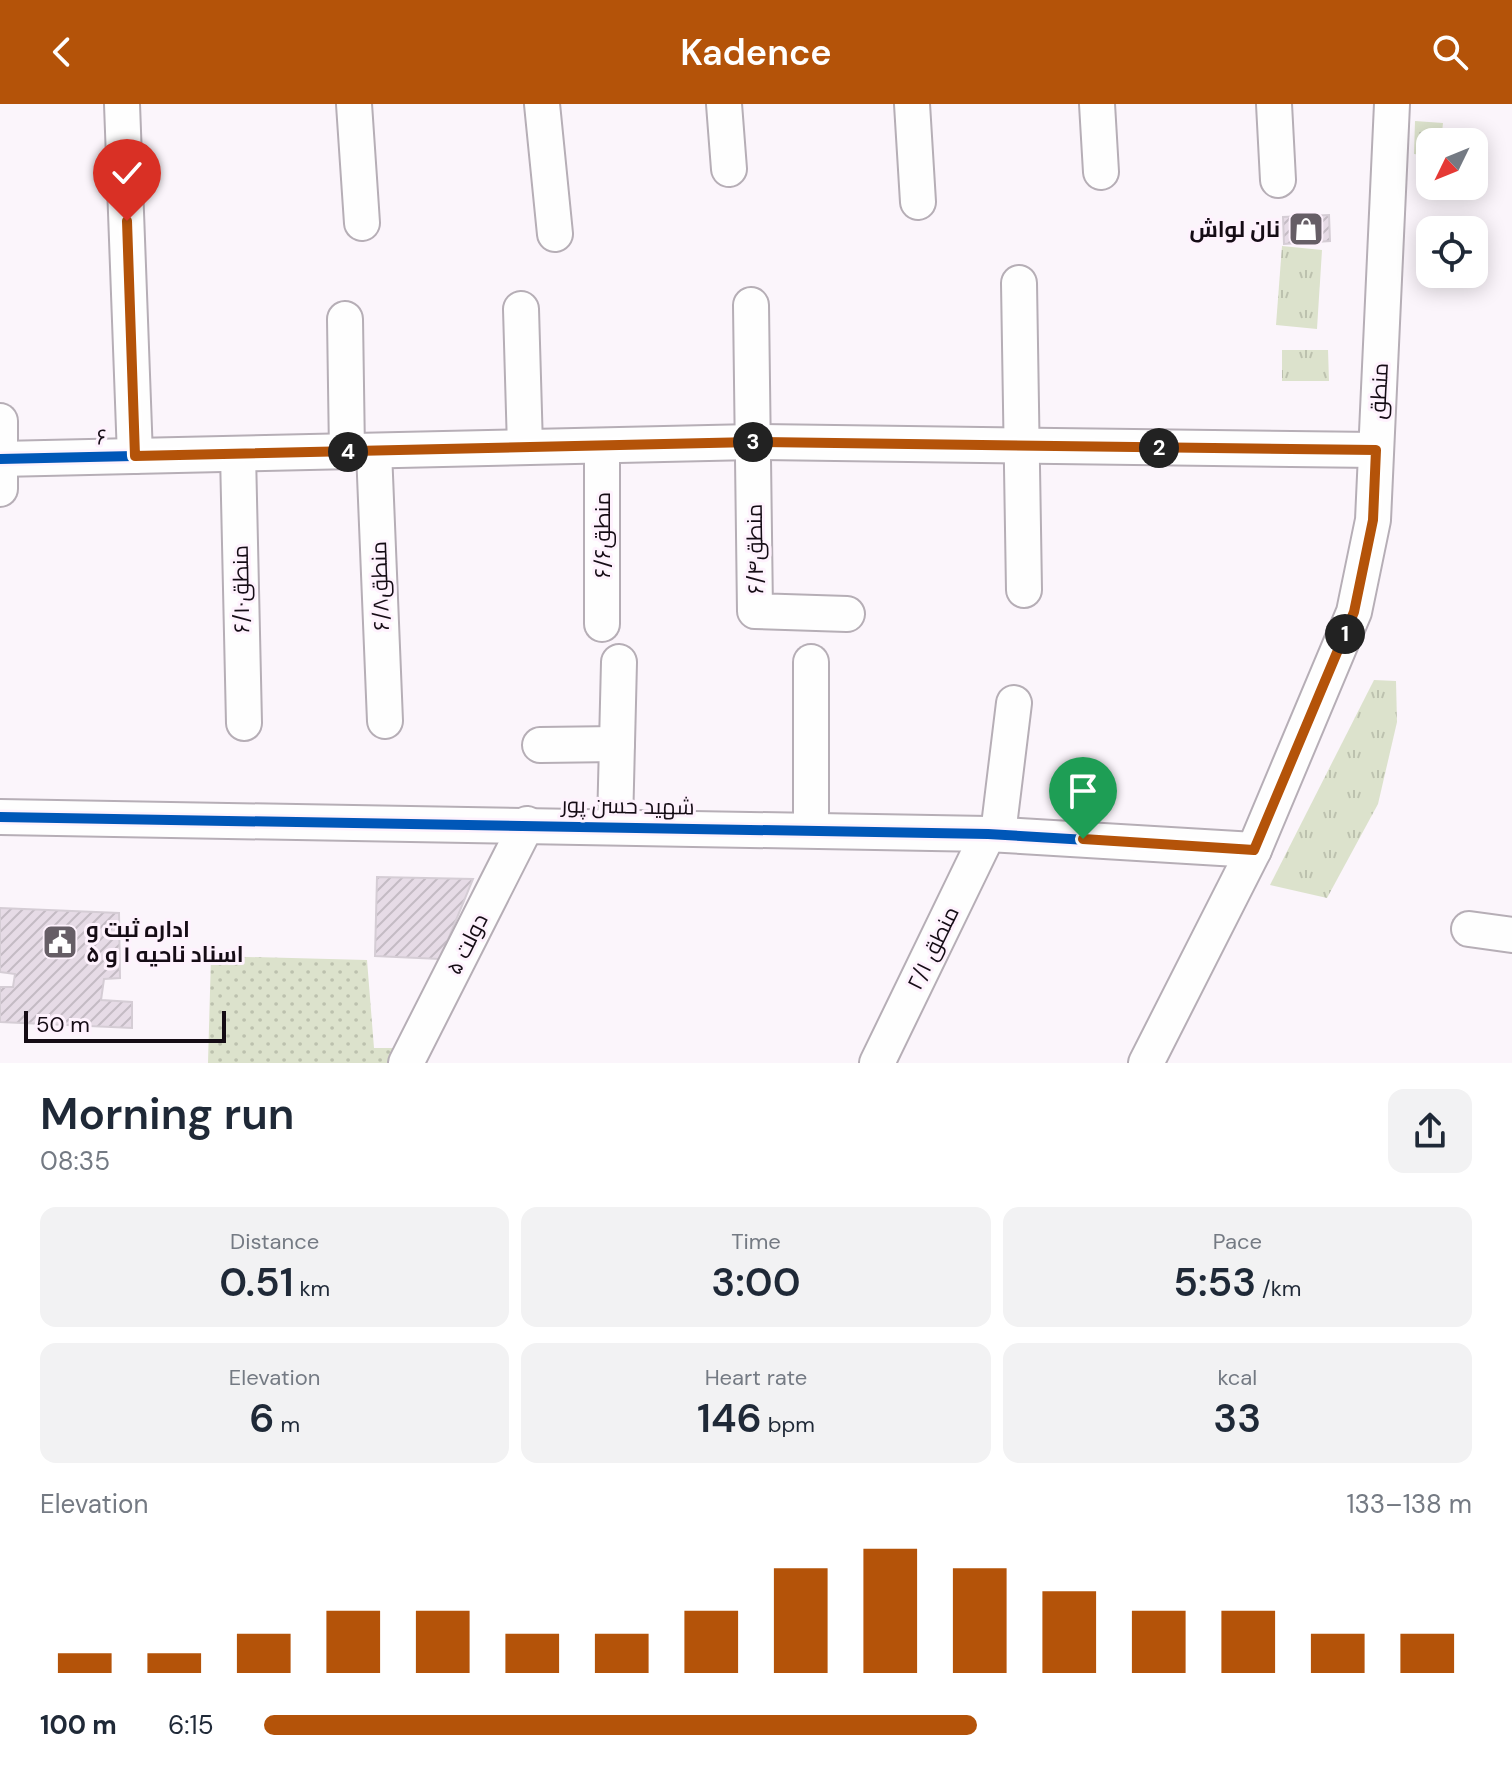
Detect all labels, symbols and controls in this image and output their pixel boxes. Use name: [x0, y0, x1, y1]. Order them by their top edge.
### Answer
text: Kadence: [680, 29, 832, 76]
icon: back: [40, 30, 84, 74]
icon: search: [1428, 30, 1472, 74]
north arrow: [1416, 128, 1488, 200]
map controls: [1416, 128, 1488, 288]
pin: [93, 139, 161, 221]
icon: check: [105, 151, 149, 195]
shop icon: نان لواش: [1287, 210, 1325, 248]
place label: نان لواش: [1189, 215, 1280, 244]
button: locate: [1416, 216, 1488, 288]
street label: منطق: [1363, 362, 1395, 420]
street label: ۶: [96, 422, 108, 452]
pin: 3: [733, 422, 773, 462]
text: 3: [746, 427, 760, 456]
pin: 2: [1139, 428, 1179, 468]
pin: 4: [328, 432, 368, 472]
text: 2: [1153, 433, 1165, 462]
text: 4: [341, 437, 355, 466]
street label: منطق۶/۶: [588, 492, 617, 578]
street label: منطق۶/۴: [740, 503, 770, 595]
street label: منطق۶/۸: [364, 541, 396, 631]
street label: منطق۶/۱۰: [226, 545, 256, 633]
pin: 1: [1325, 614, 1365, 654]
text: 1: [1341, 619, 1349, 648]
pin: [1049, 757, 1117, 839]
icon: arrive: [1061, 769, 1105, 813]
street label: شهید حسن پور: [559, 790, 695, 822]
street label: منطق ۲/۱: [900, 901, 966, 995]
street label: ۵ دولت: [439, 909, 495, 979]
place label: اداره ثبت و اسناد ناحیه ۱ و ۵: [86, 915, 244, 969]
public building icon: اداره ثبت و اسناد ناحیه ۱ و ۵: [41, 923, 79, 961]
scale bar: [24, 1007, 226, 1043]
text: 50 m: [36, 1010, 90, 1039]
text: Morning run: [40, 1085, 294, 1143]
button: share: [1388, 1089, 1472, 1173]
text: 08:35: [40, 1144, 110, 1178]
text: Distance: [230, 1227, 319, 1256]
text: Time: [731, 1227, 781, 1256]
text: Pace: [1213, 1227, 1262, 1256]
text: 0.51: [219, 1256, 294, 1308]
text: 3:00: [711, 1256, 801, 1308]
text: 5:53: [1173, 1256, 1256, 1308]
text: km: [294, 1274, 330, 1303]
text: /km: [1256, 1274, 1301, 1303]
text: Elevation: [229, 1363, 321, 1392]
text: Heart rate: [705, 1363, 807, 1392]
text: kcal: [1217, 1363, 1257, 1392]
text: 6: [249, 1392, 275, 1444]
text: 146: [697, 1392, 762, 1444]
text: 33: [1213, 1392, 1261, 1444]
text: m: [275, 1410, 300, 1439]
text: bpm: [762, 1410, 815, 1439]
text: Elevation: [40, 1487, 148, 1521]
text: 133–138 m: [1346, 1487, 1472, 1521]
text: 100 m: [40, 1708, 117, 1742]
text: 6:15: [168, 1708, 214, 1742]

